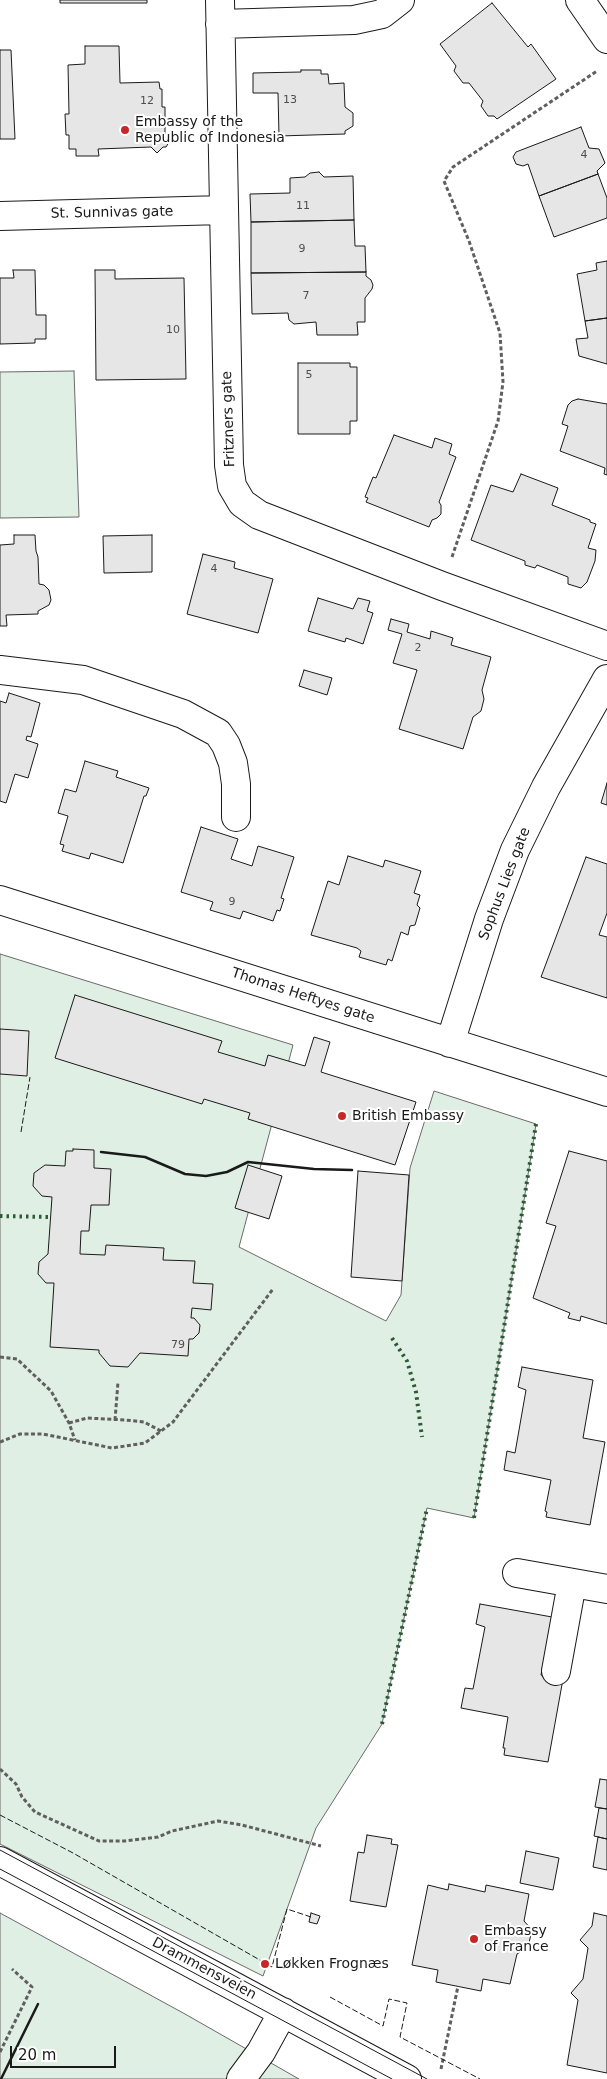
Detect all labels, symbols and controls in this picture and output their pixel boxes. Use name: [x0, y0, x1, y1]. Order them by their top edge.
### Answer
house number: 13: [283, 93, 297, 107]
house number: 12: [140, 94, 154, 108]
place label: Embassy of the Republic of Indonesia: [135, 114, 285, 146]
marker: Embassy of the Republic of Indonesia: [119, 124, 131, 136]
house number: 4: [581, 148, 587, 162]
house number: 11: [296, 199, 310, 213]
street label: St. Sunnivas gate: [50, 204, 174, 222]
house number: 9: [299, 242, 305, 256]
house number: 7: [303, 289, 309, 303]
house number: 10: [166, 323, 180, 337]
house number: 5: [306, 368, 312, 382]
street label: Fritzners gate: [219, 371, 239, 467]
house number: 4: [211, 562, 217, 576]
house number: 2: [415, 641, 421, 655]
street label: Sophus Lies gate: [476, 825, 534, 943]
house number: 9: [229, 895, 235, 909]
street label: Thomas Heftyes gate: [229, 965, 377, 1027]
place label: British Embassy: [352, 1108, 464, 1124]
marker: British Embassy: [336, 1110, 348, 1122]
house number: 79: [171, 1338, 185, 1352]
place label: Embassy of France: [484, 1923, 548, 1955]
marker: Embassy of France: [468, 1933, 480, 1945]
street label: Drammensveien: [149, 1934, 259, 2004]
place label: Løkken Frognæs: [275, 1956, 389, 1972]
marker: Løkken Frognæs: [259, 1958, 271, 1970]
scale bar: [12, 2036, 119, 2068]
text: 20 m: [18, 2046, 56, 2064]

